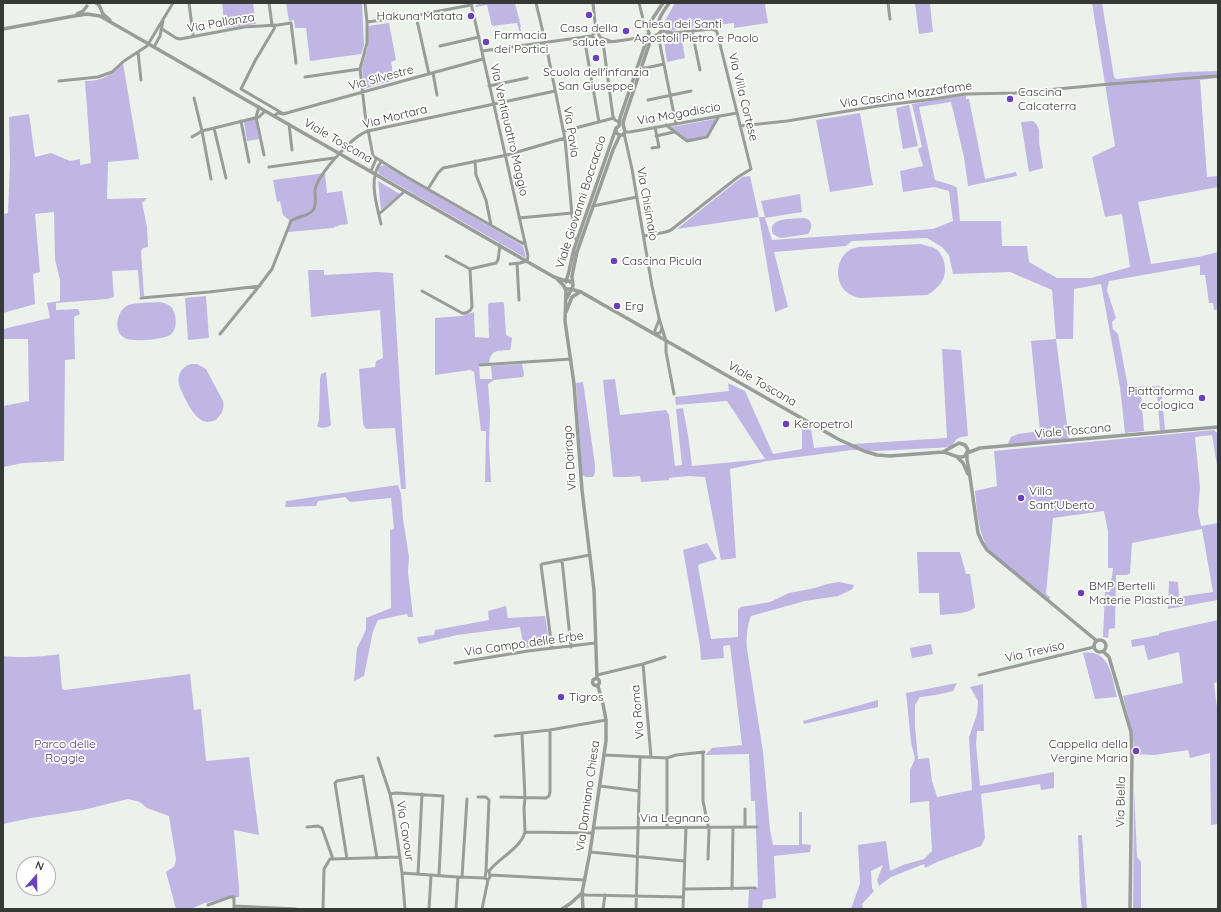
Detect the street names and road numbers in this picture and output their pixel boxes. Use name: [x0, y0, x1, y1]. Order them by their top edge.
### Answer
street label: Via Pallanza: [186, 10, 256, 36]
street label: Via Villa Cortese: [725, 51, 761, 143]
street label: Via Silvestre: [347, 62, 415, 94]
street label: Via Ventiquattro Maggio: [487, 62, 531, 198]
street label: Via Cascina Mazzafame: [839, 79, 973, 111]
street label: Via Mogadiscio: [636, 100, 722, 128]
street label: Via Mortara: [361, 102, 429, 132]
street label: Via Pavia: [560, 105, 582, 159]
street label: Viale Toscana: [301, 116, 375, 166]
street label: Viale Giovanni Boccaccio: [553, 134, 609, 270]
street label: Via Chisimaio: [633, 166, 661, 242]
street label: Viale Toscana: [725, 359, 799, 409]
street label: Viale Toscana: [1034, 420, 1112, 442]
street label: Via Dairago: [561, 425, 579, 491]
street label: Via Campo delle Erbe: [464, 629, 584, 659]
street label: Via Treviso: [1004, 638, 1066, 666]
street label: Via Roma: [628, 684, 648, 740]
street label: Via Damiano Chiesa: [573, 739, 603, 853]
street label: Via Biella: [1113, 776, 1129, 828]
street label: Via Cavour: [393, 800, 417, 862]
street label: Via Legnano: [640, 811, 710, 825]

